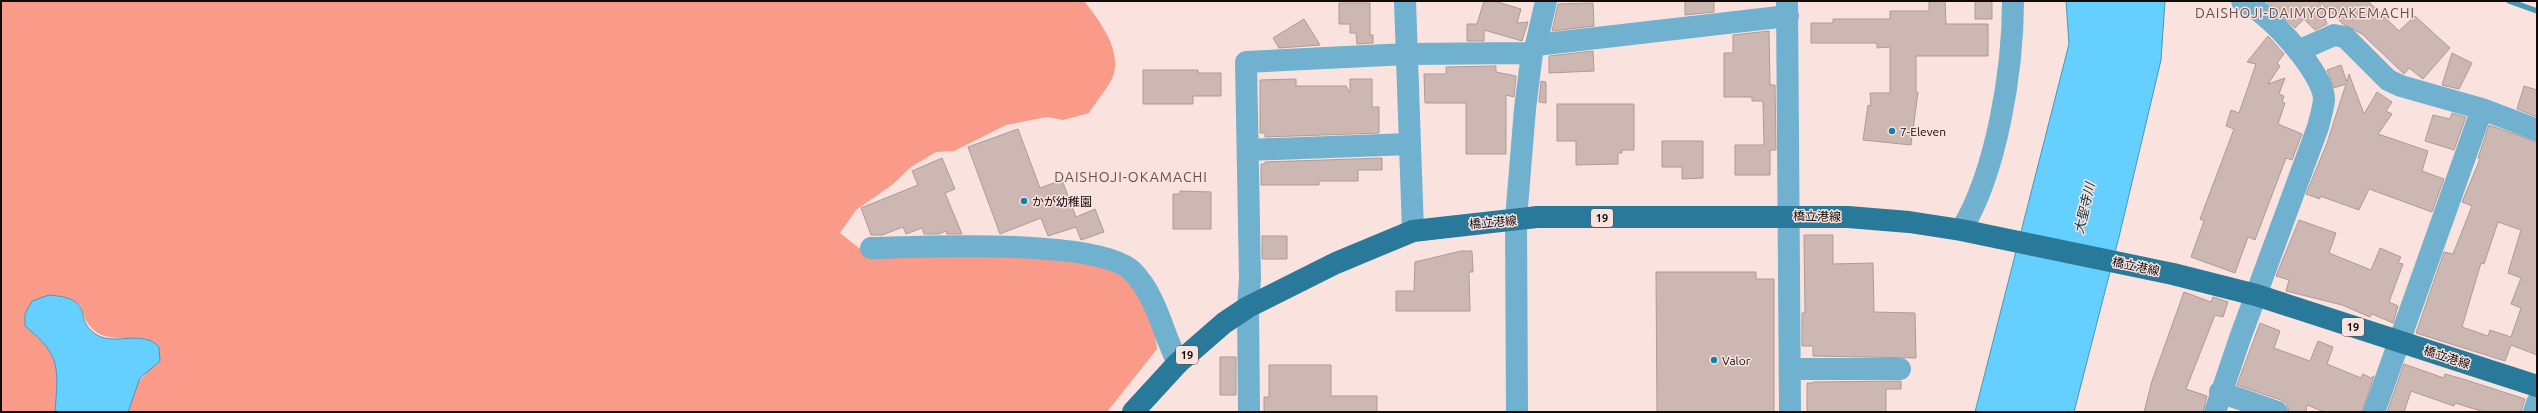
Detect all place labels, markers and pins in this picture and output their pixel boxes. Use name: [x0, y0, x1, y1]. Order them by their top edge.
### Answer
place label: 7-Eleven: [1900, 125, 1946, 138]
marker: 7-Eleven: [1887, 126, 1897, 136]
place label: かが幼稚園: [1032, 195, 1092, 208]
marker: かが幼稚園: [1019, 196, 1029, 206]
place label: Valor: [1722, 354, 1751, 367]
marker: Valor: [1709, 355, 1719, 365]

